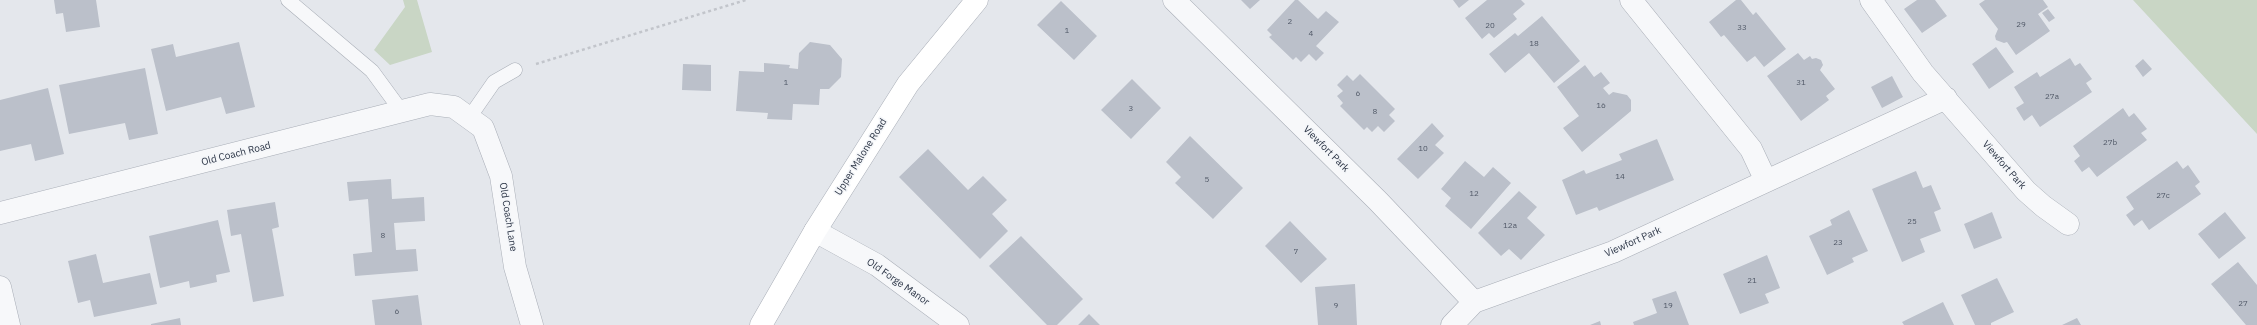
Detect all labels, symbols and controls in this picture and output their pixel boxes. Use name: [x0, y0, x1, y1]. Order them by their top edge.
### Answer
house number: 2: [1288, 17, 1292, 27]
house number: 29: [2016, 20, 2026, 30]
house number: 20: [1485, 21, 1495, 31]
house number: 33: [1737, 23, 1747, 33]
house number: 1: [1065, 26, 1069, 36]
house number: 4: [1309, 29, 1313, 39]
house number: 18: [1529, 39, 1539, 49]
house number: 1: [784, 78, 788, 88]
house number: 31: [1796, 78, 1806, 88]
house number: 6: [1356, 89, 1360, 99]
house number: 27a: [2045, 92, 2059, 102]
house number: 16: [1596, 101, 1606, 111]
house number: 3: [1129, 104, 1133, 114]
house number: 8: [1373, 107, 1377, 117]
street label: Upper Malone Road: [833, 116, 889, 198]
street label: Viewfort Park: [1300, 123, 1352, 175]
street label: Viewfort Park: [1980, 138, 2028, 192]
house number: 27b: [2103, 138, 2117, 148]
street label: Old Coach Road: [200, 140, 272, 168]
house number: 10: [1418, 144, 1428, 154]
house number: 14: [1615, 172, 1625, 182]
house number: 5: [1205, 175, 1209, 185]
street label: Old Coach Lane: [497, 182, 519, 252]
house number: 12: [1469, 189, 1479, 199]
house number: 27c: [2156, 191, 2170, 201]
house number: 25: [1907, 217, 1917, 227]
house number: 12a: [1503, 221, 1517, 231]
street label: Viewfort Park: [1603, 224, 1663, 260]
house number: 8: [381, 231, 385, 241]
house number: 23: [1833, 238, 1843, 248]
house number: 7: [1294, 247, 1298, 257]
street label: Old Forge Manor: [864, 256, 932, 308]
house number: 21: [1747, 276, 1757, 286]
house number: 27: [2238, 299, 2248, 309]
house number: 9: [1334, 301, 1338, 311]
house number: 19: [1663, 301, 1673, 311]
house number: 6: [395, 307, 399, 317]

